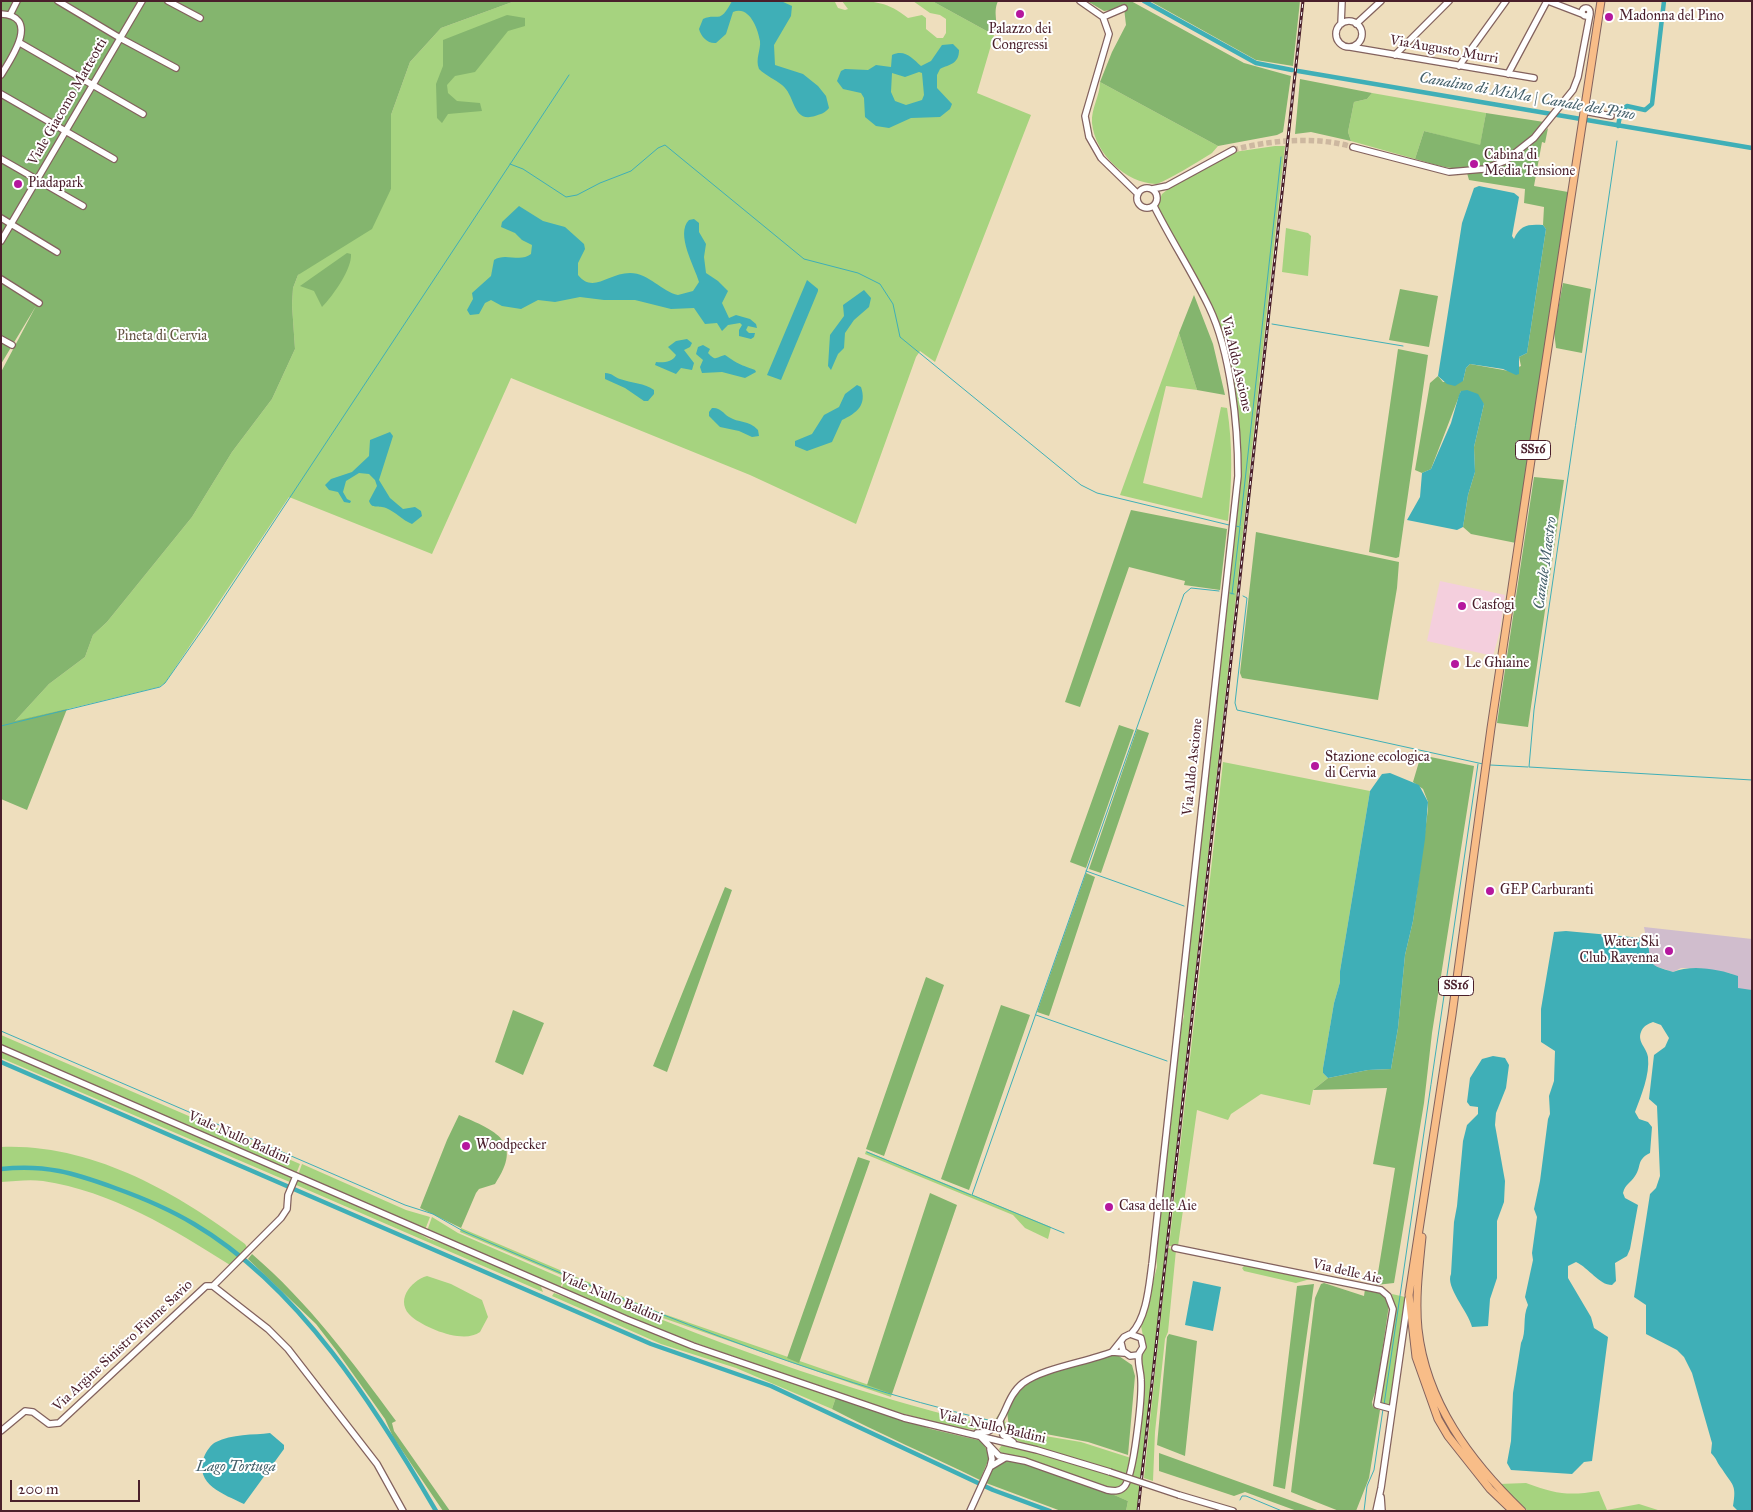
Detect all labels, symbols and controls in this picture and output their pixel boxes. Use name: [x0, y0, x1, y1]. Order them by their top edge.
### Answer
marker: Palazzo dei Congressi: [1014, 8, 1026, 20]
place label: Madonna del Pino: [1619, 9, 1724, 25]
marker: Madonna del Pino: [1603, 11, 1615, 23]
place label: Palazzo dei Congressi: [988, 22, 1052, 54]
street label: Via Augusto Murri: [1389, 32, 1499, 68]
street label: Viale Giacomo Matteotti: [25, 35, 111, 169]
water label: Canalino di MiMa | Canale del Pino: [1418, 69, 1636, 125]
place label: Cabina di Media Tensione: [1484, 148, 1575, 180]
marker: Cabina di Media Tensione: [1468, 158, 1480, 170]
place label: Piadapark: [28, 176, 83, 192]
marker: Piadapark: [12, 178, 24, 190]
street label: Via Aldo Ascione: [1217, 315, 1255, 413]
park label: Pineta di Cervia: [117, 329, 207, 345]
road number: SS16: [1516, 440, 1550, 460]
water label: Canale Maestro: [1531, 516, 1561, 610]
place label: Casfogi: [1472, 598, 1515, 614]
marker: Casfogi: [1456, 600, 1468, 612]
place label: Le Ghiaine: [1465, 656, 1529, 672]
marker: Le Ghiaine: [1449, 658, 1461, 670]
street label: Via Aldo Ascione: [1180, 718, 1206, 816]
place label: Stazione ecologica di Cervia: [1325, 750, 1430, 782]
marker: Stazione ecologica di Cervia: [1309, 760, 1321, 772]
place label: GEP Carburanti: [1500, 883, 1594, 899]
marker: GEP Carburanti: [1484, 885, 1496, 897]
place label: Water Ski Club Ravenna: [1579, 935, 1659, 968]
marker: Water Ski Club Ravenna: [1663, 945, 1675, 957]
road number: SS16: [1438, 976, 1474, 996]
street label: Viale Nullo Baldini: [185, 1108, 293, 1168]
place label: Woodpecker: [476, 1138, 546, 1154]
marker: Woodpecker: [460, 1140, 472, 1152]
place label: Casa delle Aie: [1119, 1199, 1197, 1215]
marker: Casa delle Aie: [1103, 1201, 1115, 1213]
street label: Via delle Aie: [1311, 1256, 1383, 1288]
street label: Viale Nullo Baldini: [557, 1269, 665, 1327]
street label: Via Argine Sinistro Fiume Savio: [50, 1277, 196, 1415]
street label: Viale Nullo Baldini: [936, 1406, 1048, 1448]
water label: Lago Tortuga: [196, 1458, 276, 1476]
scale bar: [12, 1470, 142, 1502]
text: 200 m: [18, 1480, 59, 1498]

